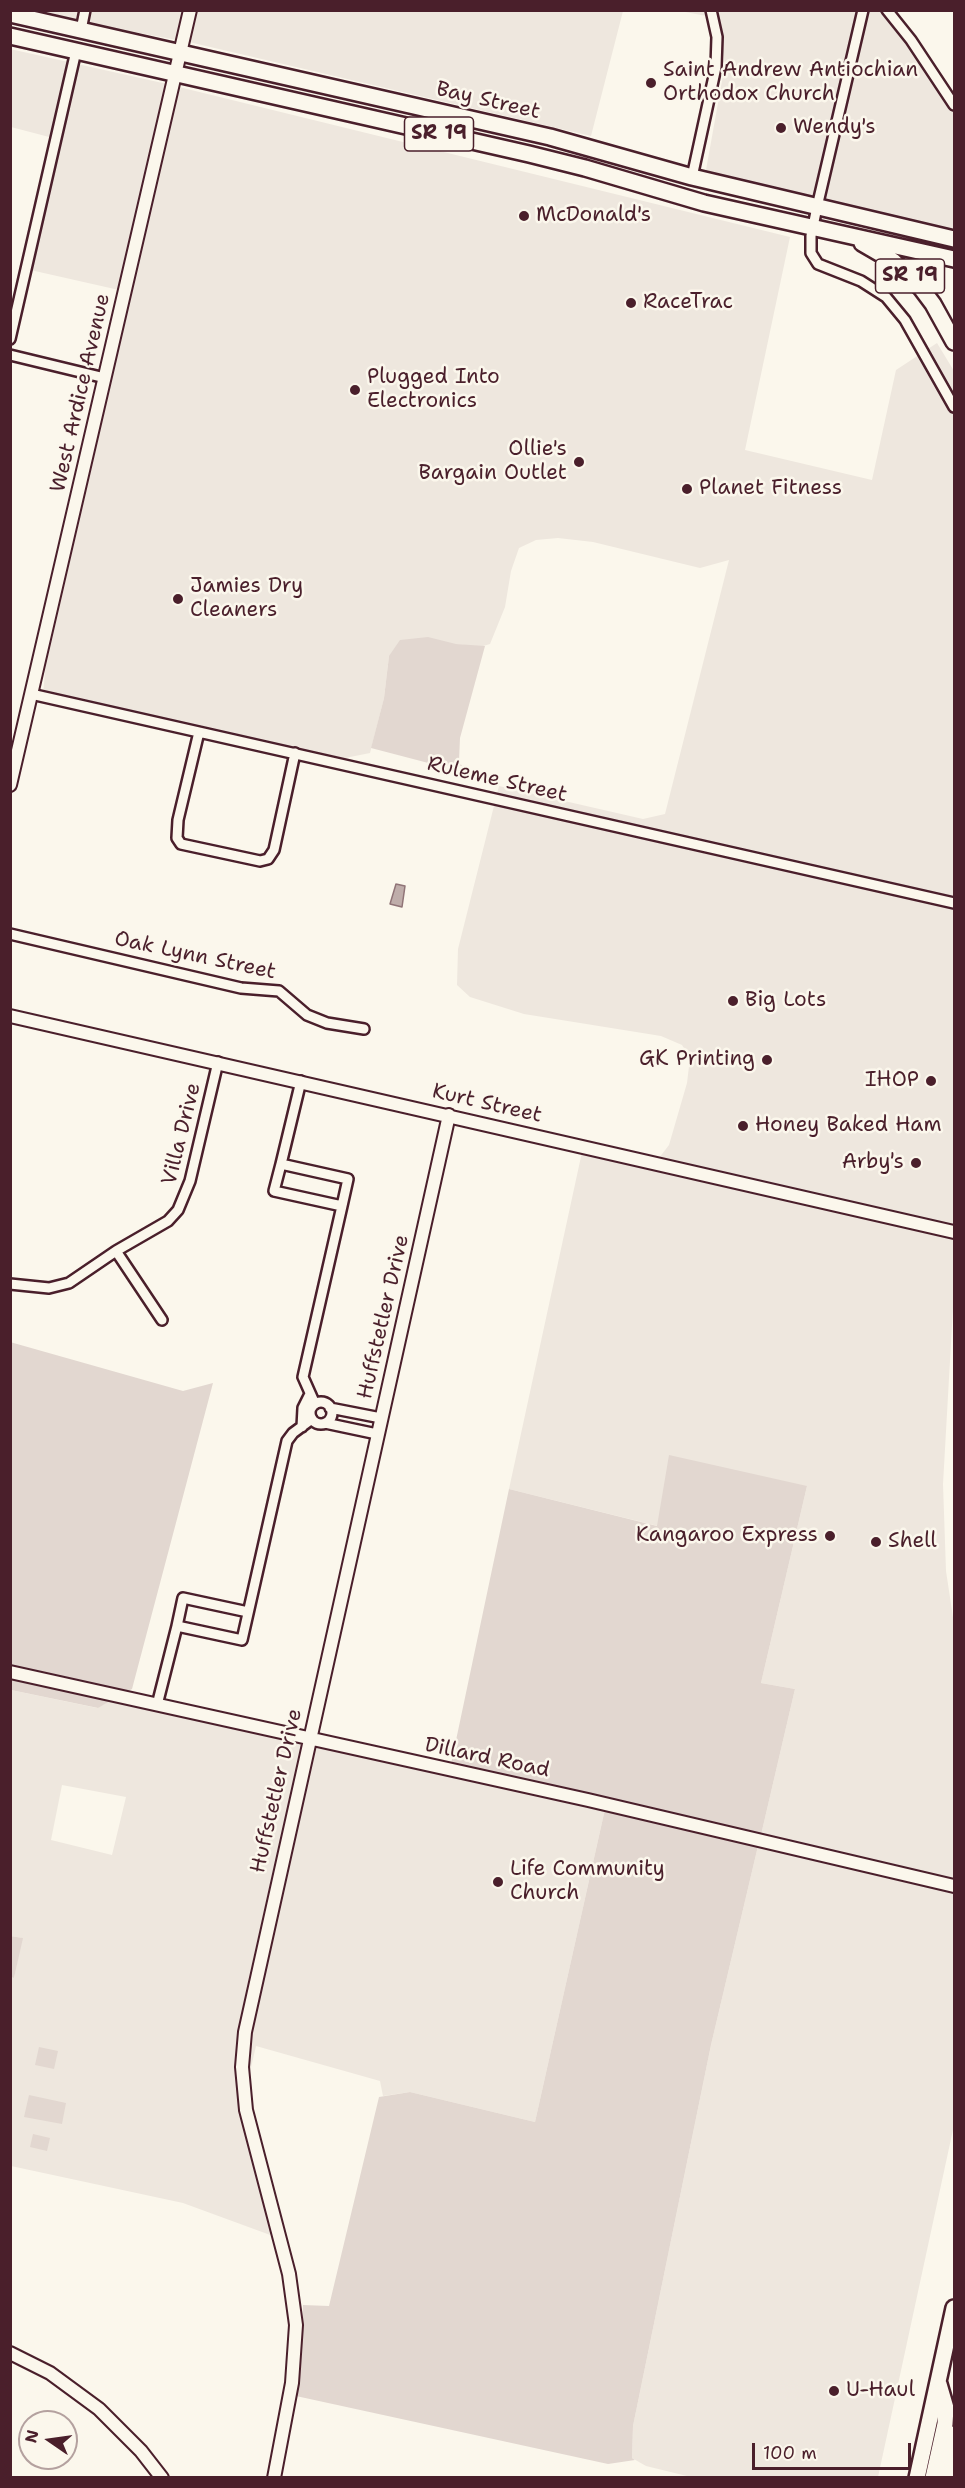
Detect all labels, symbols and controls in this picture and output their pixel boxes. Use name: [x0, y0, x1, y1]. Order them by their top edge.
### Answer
place label: Saint Andrew Antiochian Orthodox Church: [663, 58, 918, 108]
marker: Saint Andrew Antiochian Orthodox Church: [644, 76, 658, 90]
street label: Bay Street: [434, 77, 542, 125]
place label: Wendy's: [793, 115, 876, 141]
road number: SR 19: [404, 117, 474, 151]
marker: Wendy's: [774, 121, 788, 135]
place label: McDonald's: [536, 203, 651, 229]
marker: McDonald's: [517, 209, 531, 223]
road number: SR 19: [876, 259, 944, 293]
place label: RaceTrac: [643, 290, 733, 316]
street label: West Ardice Avenue: [46, 291, 116, 495]
marker: RaceTrac: [624, 296, 638, 310]
place label: Plugged Into Electronics: [367, 365, 500, 415]
marker: Plugged Into Electronics: [348, 383, 362, 397]
place label: Ollie's Bargain Outlet: [419, 437, 567, 487]
marker: Ollie's Bargain Outlet: [572, 455, 586, 469]
place label: Planet Fitness: [699, 476, 842, 502]
marker: Planet Fitness: [680, 482, 694, 496]
place label: Jamies Dry Cleaners: [190, 574, 303, 624]
marker: Jamies Dry Cleaners: [171, 592, 185, 606]
street label: Ruleme Street: [425, 752, 569, 808]
street label: Oak Lynn Street: [112, 927, 278, 985]
place label: Big Lots: [745, 988, 826, 1014]
marker: Big Lots: [726, 994, 740, 1008]
place label: GK Printing: [639, 1047, 755, 1073]
marker: GK Printing: [760, 1053, 774, 1067]
place label: IHOP: [865, 1068, 919, 1094]
marker: IHOP: [924, 1074, 938, 1088]
street label: Kurt Street: [430, 1079, 544, 1129]
street label: Villa Drive: [157, 1080, 207, 1188]
place label: Honey Baked Ham: [755, 1113, 941, 1139]
marker: Honey Baked Ham: [736, 1119, 750, 1133]
place label: Arby's: [842, 1150, 904, 1176]
marker: Arby's: [909, 1156, 923, 1170]
street label: Huffstetler Drive: [353, 1232, 415, 1402]
place label: Kangaroo Express: [636, 1523, 818, 1549]
marker: Kangaroo Express: [823, 1529, 837, 1543]
place label: Shell: [888, 1529, 937, 1555]
marker: Shell: [869, 1535, 883, 1549]
street label: Huffstetler Drive: [246, 1706, 308, 1876]
street label: Dillard Road: [422, 1732, 552, 1784]
place label: Life Community Church: [510, 1857, 665, 1907]
marker: Life Community Church: [491, 1875, 505, 1889]
place label: U-Haul: [846, 2378, 915, 2404]
marker: U-Haul: [827, 2384, 841, 2398]
north arrow: [18, 2410, 78, 2470]
text: N: [20, 2428, 44, 2445]
scale bar: [755, 2431, 914, 2469]
text: 100 m: [763, 2441, 817, 2465]

